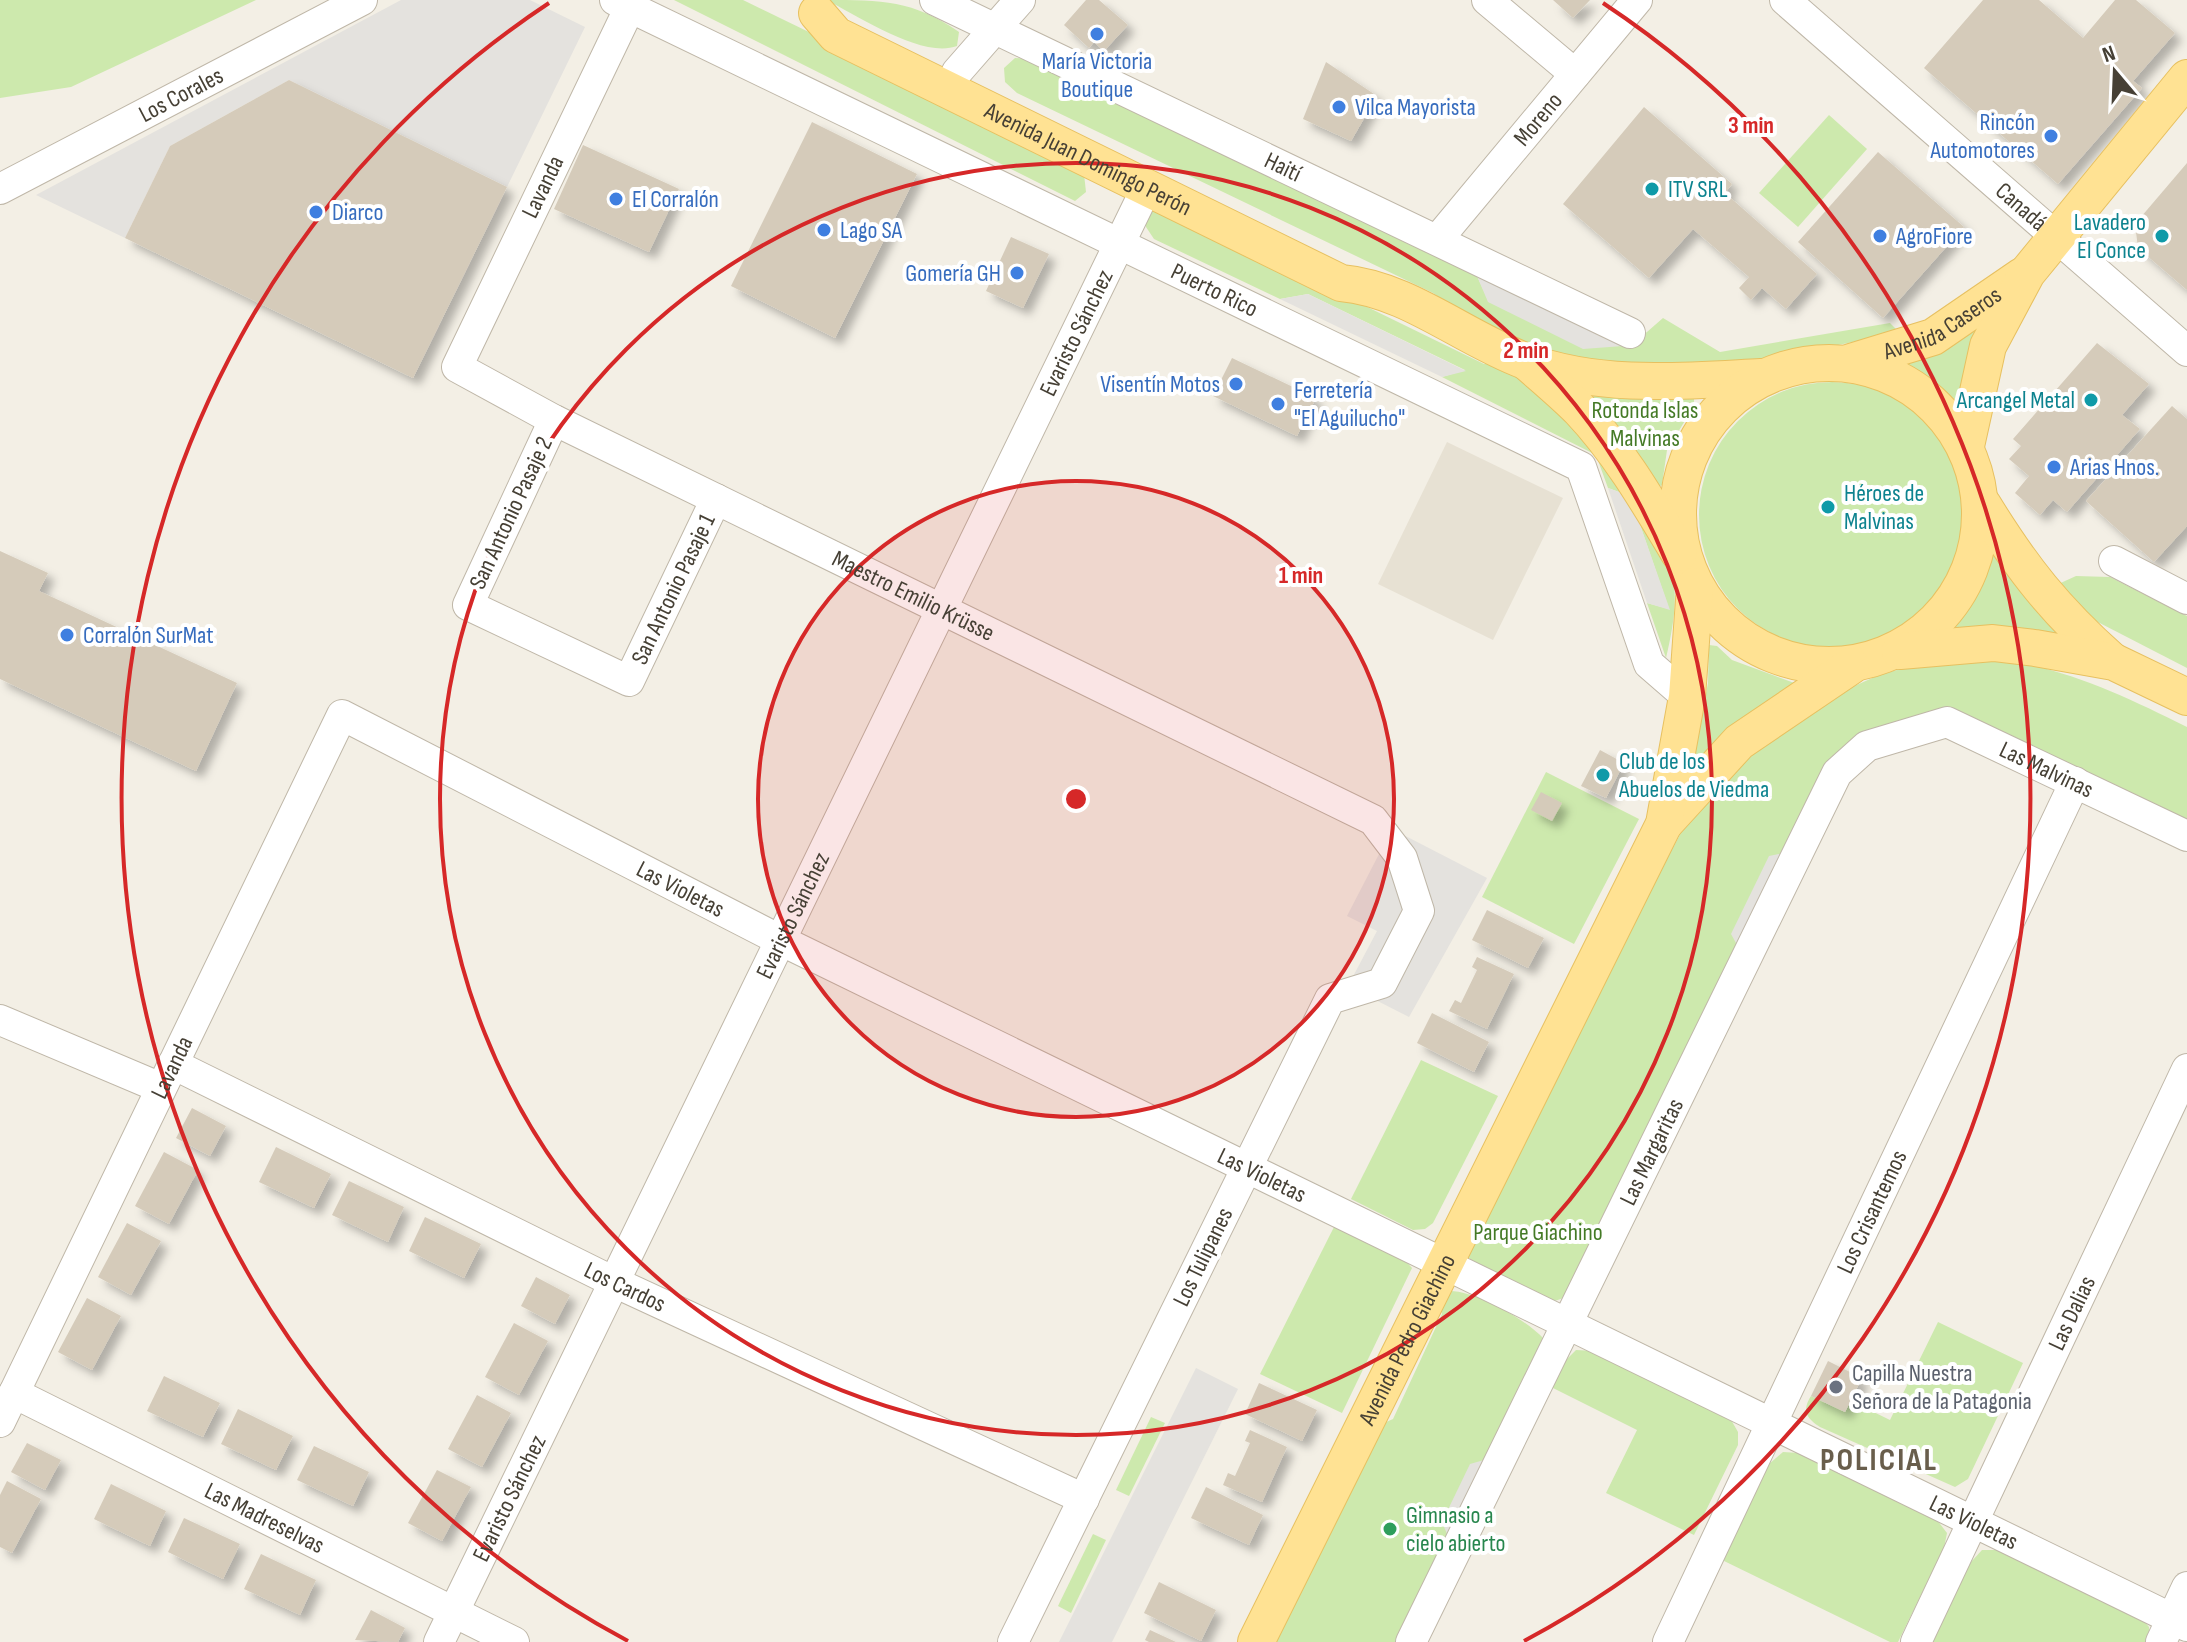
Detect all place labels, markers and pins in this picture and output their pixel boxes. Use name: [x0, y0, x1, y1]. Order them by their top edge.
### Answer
marker: María Victoria Boutique: [1088, 25, 1106, 43]
place label: María Victoria Boutique: [1042, 47, 1152, 104]
place label: Vilca Mayorista: [1355, 93, 1476, 122]
marker: Vilca Mayorista: [1330, 98, 1348, 116]
place label: Rincón Automotores: [1929, 108, 2035, 165]
marker: Rincón Automotores: [2042, 127, 2060, 145]
place label: ITV SRL: [1668, 175, 1728, 204]
marker: ITV SRL: [1643, 180, 1661, 198]
place label: El Corralón: [632, 185, 719, 214]
marker: El Corralón: [607, 190, 625, 208]
place label: Diarco: [332, 198, 383, 227]
marker: Diarco: [307, 203, 325, 221]
place label: Lavadero El Conce: [2074, 208, 2146, 265]
place label: Lago SA: [840, 216, 903, 245]
marker: Lago SA: [815, 221, 833, 239]
place label: AgroFiore: [1895, 222, 1973, 251]
marker: AgroFiore: [1871, 227, 1889, 245]
marker: Lavadero El Conce: [2153, 227, 2171, 245]
place label: Gomería GH: [905, 259, 1001, 288]
marker: Gomería GH: [1008, 264, 1026, 282]
place label: Visentín Motos: [1100, 370, 1220, 399]
marker: Visentín Motos: [1227, 375, 1245, 393]
place label: Ferretería "El Aguilucho": [1294, 376, 1405, 433]
place label: Arcangel Metal: [1956, 386, 2075, 415]
marker: Arcangel Metal: [2082, 391, 2100, 409]
marker: Ferretería "El Aguilucho": [1269, 395, 1287, 413]
place label: Arias Hnos.: [2069, 453, 2159, 482]
marker: Arias Hnos.: [2045, 458, 2063, 476]
place label: Héroes de Malvinas: [1844, 479, 1924, 536]
marker: Héroes de Malvinas: [1819, 498, 1837, 516]
place label: Corralón SurMat: [83, 621, 214, 650]
marker: Corralón SurMat: [58, 626, 76, 644]
place label: Club de los Abuelos de Viedma: [1618, 747, 1769, 804]
marker: Club de los Abuelos de Viedma: [1594, 766, 1612, 784]
centre of rings: [1062, 785, 1090, 813]
place label: Capilla Nuestra Señora de la Patagonia: [1852, 1359, 2032, 1416]
marker: Capilla Nuestra Señora de la Patagonia: [1827, 1378, 1845, 1396]
place label: Gimnasio a cielo abierto: [1406, 1501, 1506, 1558]
marker: Gimnasio a cielo abierto: [1381, 1520, 1399, 1538]

